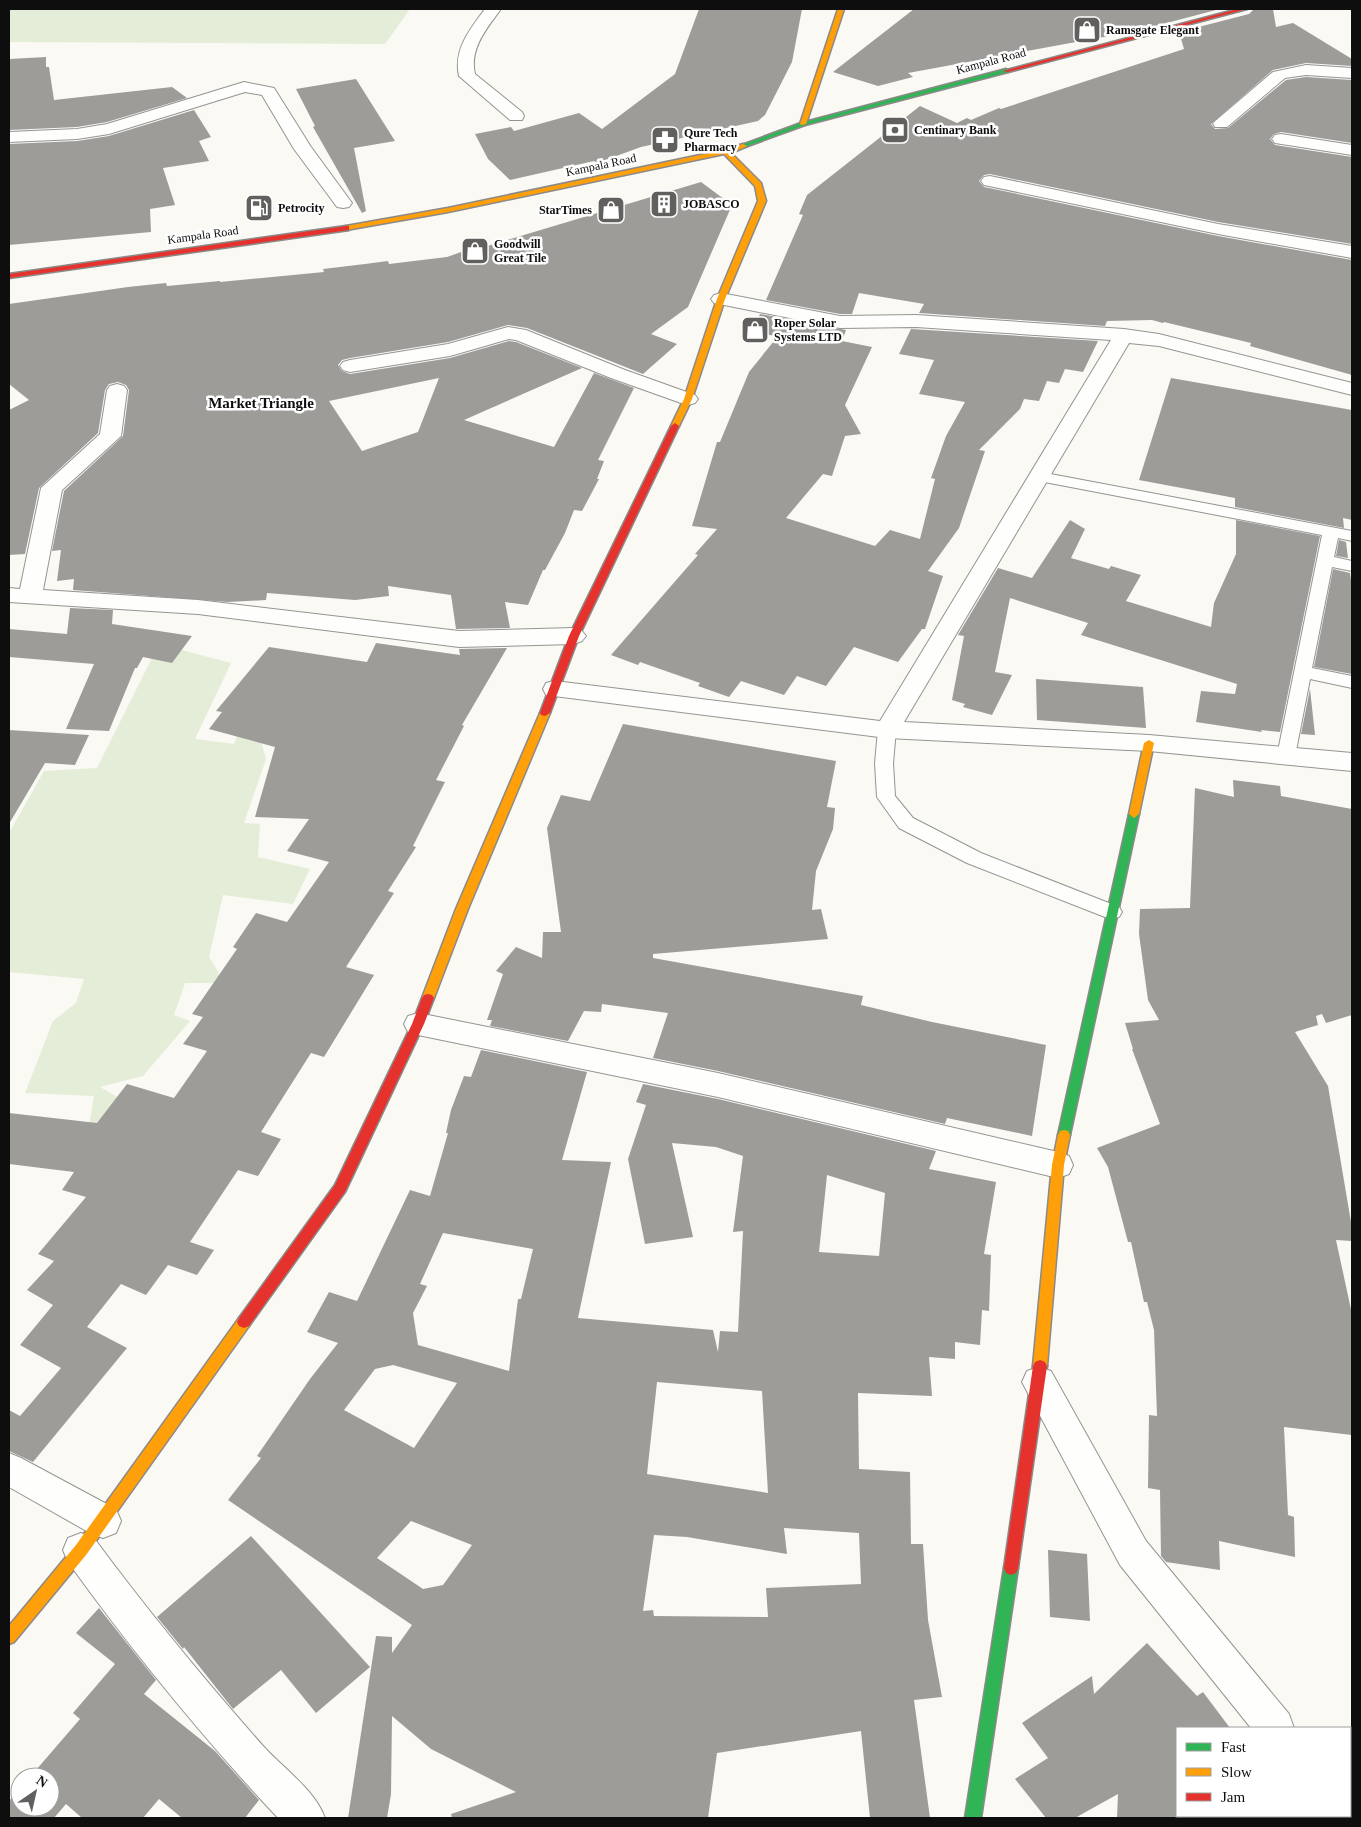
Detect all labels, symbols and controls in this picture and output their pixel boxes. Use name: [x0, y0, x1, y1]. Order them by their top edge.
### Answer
shop icon: Ramsgate Elegant: [1072, 15, 1102, 45]
place label: Ramsgate Elegant: [1106, 23, 1199, 37]
street label: Kampala Road: [955, 45, 1027, 77]
bank icon: Centinary Bank: [880, 115, 910, 145]
place label: Centinary Bank: [914, 123, 997, 137]
pharmacy icon: Qure Tech Pharmacy: [650, 125, 680, 155]
place label: Qure Tech Pharmacy: [684, 126, 738, 154]
street label: Kampala Road: [564, 151, 638, 179]
building icon: JOBASCO: [649, 189, 679, 219]
fuel station icon: Petrocity: [244, 193, 274, 223]
shop icon: StarTimes: [596, 195, 626, 225]
place label: JOBASCO: [683, 197, 740, 211]
place label: Petrocity: [278, 201, 324, 215]
place label: StarTimes: [539, 203, 592, 217]
street label: Kampala Road: [167, 223, 239, 247]
shop icon: Goodwill Great Tile: [460, 236, 490, 266]
place label: Goodwill Great Tile: [494, 237, 547, 265]
shop icon: Roper Solar Systems LTD: [740, 315, 770, 345]
place label: Roper Solar Systems LTD: [774, 316, 842, 344]
district label: Market Triangle: [208, 395, 314, 411]
legend: [1176, 1727, 1351, 1817]
text: Fast: [1221, 1739, 1247, 1755]
text: Slow: [1221, 1764, 1252, 1780]
north arrow: [10, 1767, 60, 1817]
text: N: [34, 1773, 50, 1791]
text: Jam: [1221, 1789, 1245, 1805]

